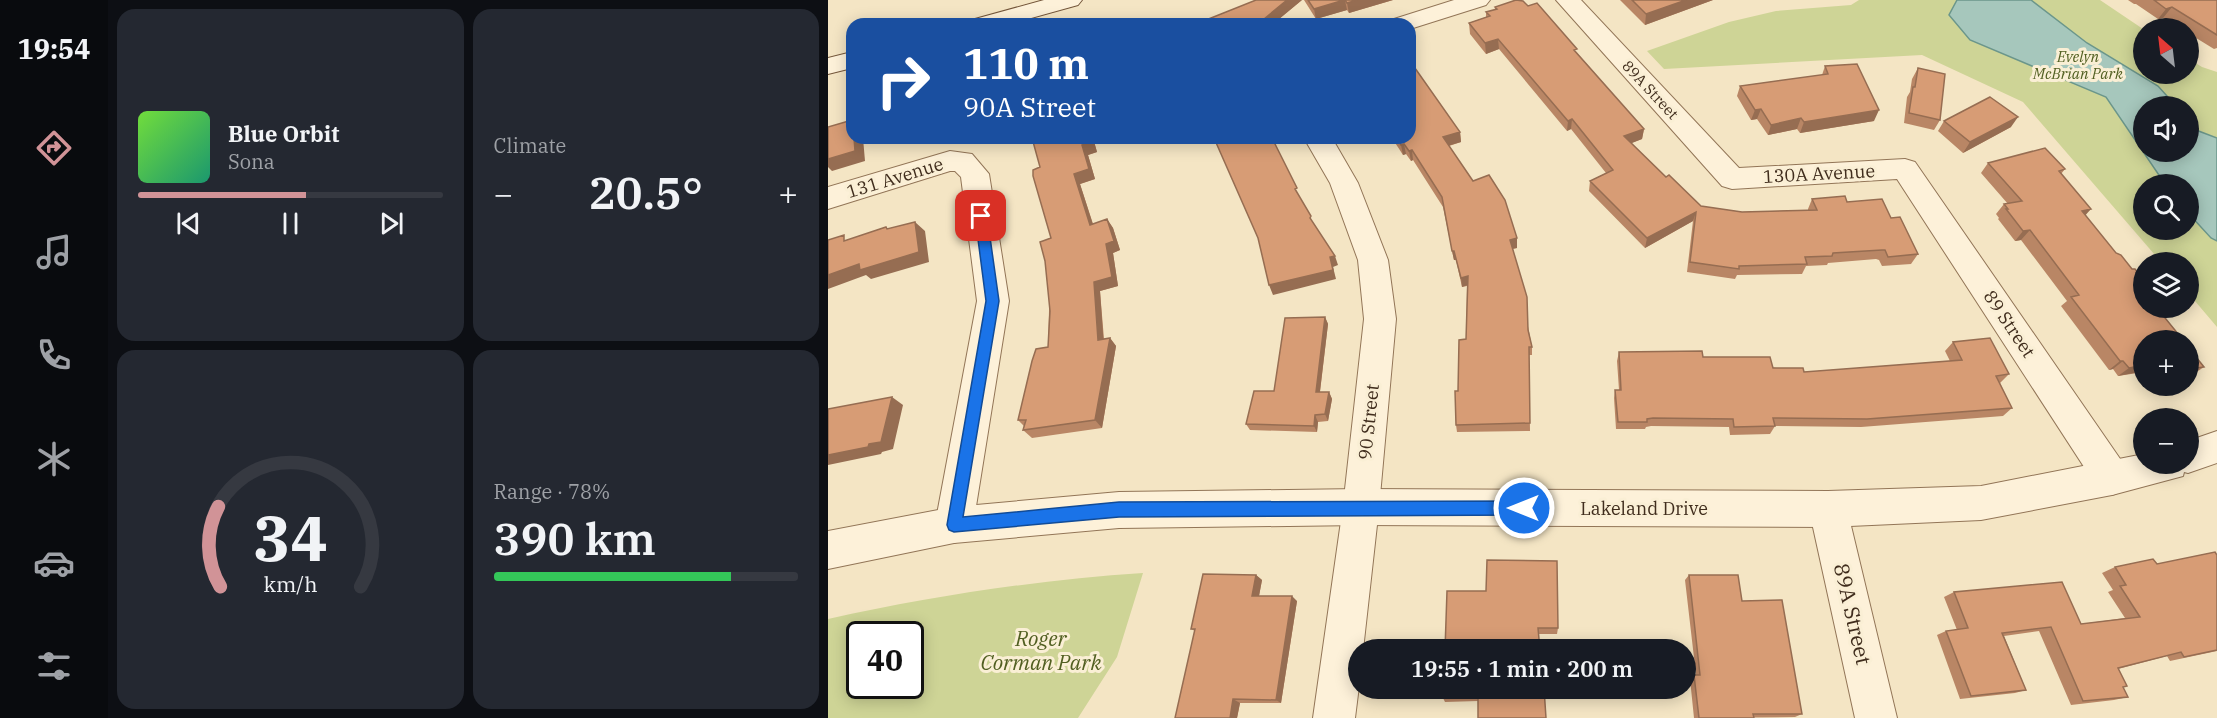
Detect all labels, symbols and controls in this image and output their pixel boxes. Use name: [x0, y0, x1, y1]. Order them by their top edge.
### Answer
north arrow: [2133, 18, 2199, 84]
map controls: [2133, 18, 2199, 474]
text: 19:54: [18, 31, 90, 66]
text: 110 m: [963, 36, 1089, 91]
icon: right: [864, 42, 942, 120]
park label: Evelyn McBrian Park: [2032, 47, 2123, 83]
street label: 89A Street: [1618, 56, 1683, 123]
text: 90A Street: [963, 89, 1096, 124]
button: sound: [2133, 96, 2199, 162]
text: Blue Orbit: [228, 119, 339, 148]
icon: directions: [33, 127, 75, 169]
text: Climate: [494, 132, 566, 159]
text: Sona: [228, 148, 275, 175]
street label: 131 Avenue: [844, 152, 946, 203]
street label: 130A Avenue: [1762, 159, 1876, 188]
text: 20.5°: [588, 163, 703, 221]
text: −: [494, 172, 513, 215]
text: +: [778, 172, 798, 215]
button: search: [2133, 174, 2199, 240]
pin: [955, 190, 1006, 241]
icon: arrive: [964, 199, 997, 232]
icon: previous: [172, 207, 205, 240]
icon: pause: [274, 207, 307, 240]
icon: next: [375, 207, 408, 240]
icon: music: [33, 231, 75, 273]
button: layers: [2133, 252, 2199, 318]
street label: 89 Street: [1979, 286, 2040, 362]
button: +: [2133, 330, 2199, 396]
icon: phone: [33, 334, 75, 376]
street label: 90 Street: [1353, 383, 1384, 461]
button: −: [2133, 408, 2199, 474]
icon: climate: [33, 438, 75, 480]
position arrow: [1492, 476, 1556, 540]
text: Range · 78%: [494, 478, 610, 505]
text: 34: [253, 497, 328, 578]
street label: Lakeland Drive: [1580, 497, 1708, 520]
text: 390 km: [494, 509, 656, 567]
icon: car: [33, 542, 75, 584]
street label: 89A Street: [1828, 560, 1878, 667]
text: km/h: [263, 570, 317, 598]
speed limit sign: 40: [846, 621, 924, 699]
park label: Roger Corman Park: [980, 624, 1102, 676]
icon: filters: [33, 645, 75, 687]
text: 19:55 · 1 min · 200 m: [1411, 654, 1633, 683]

